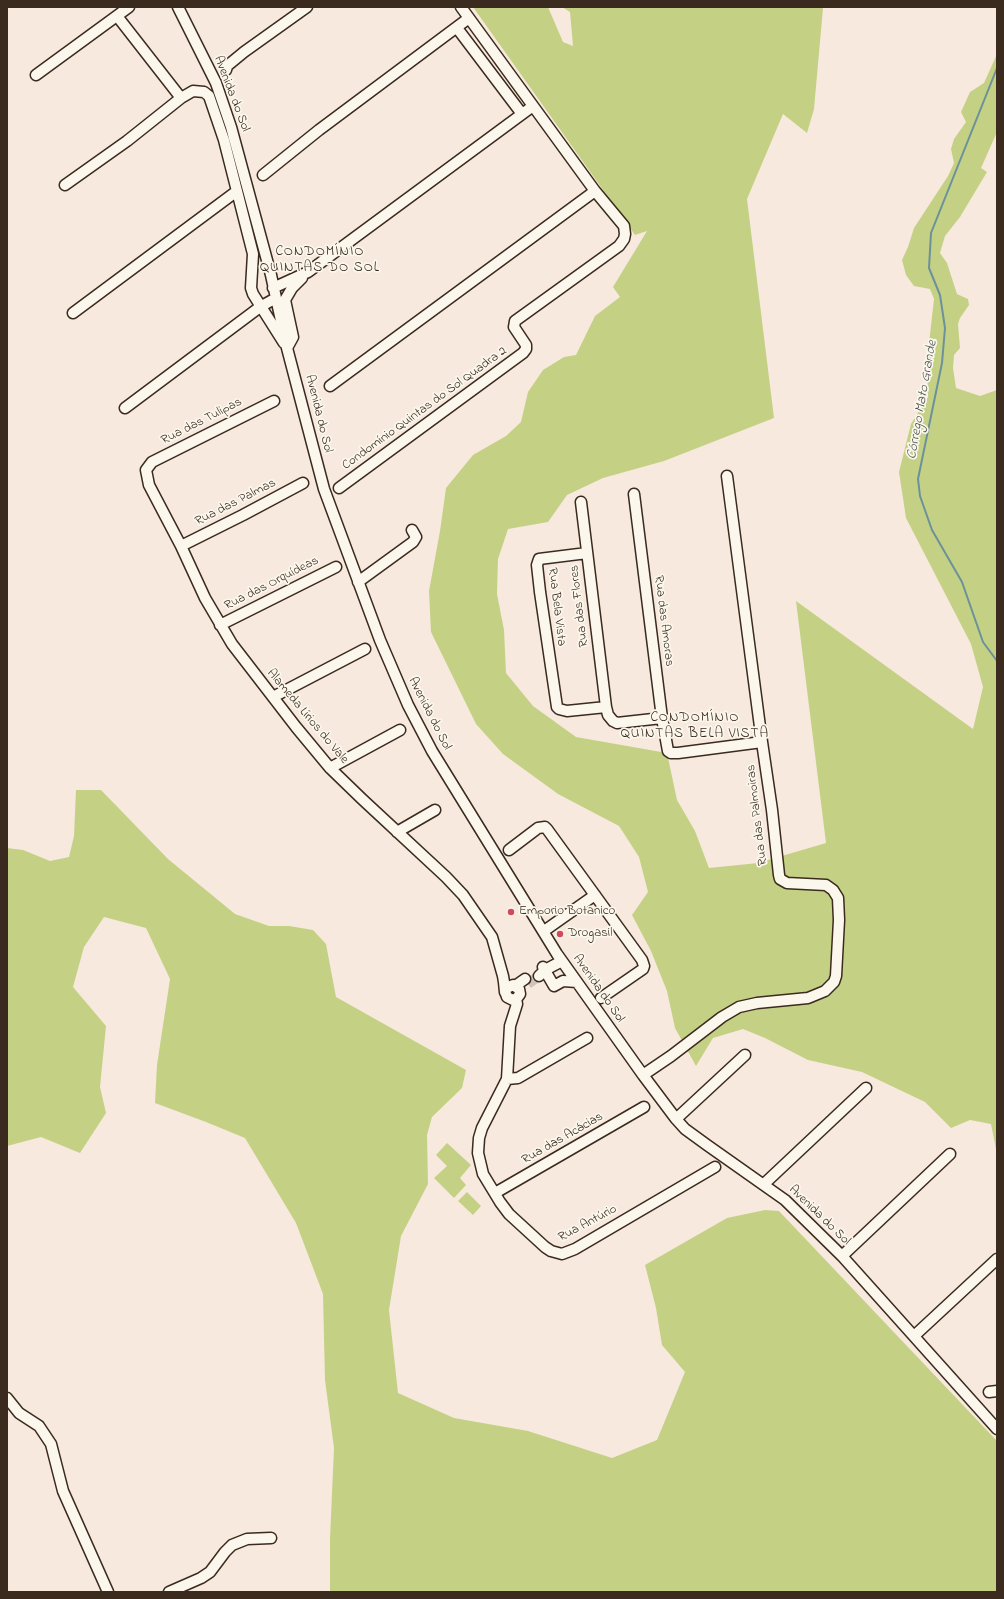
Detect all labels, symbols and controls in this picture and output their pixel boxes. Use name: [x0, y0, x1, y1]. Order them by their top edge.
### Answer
street label: Avenida do Sol: [209, 54, 253, 134]
district label: CONDOMÍNIO QUINTAS DO SOL: [260, 245, 380, 278]
water label: Córrego Mato Grande: [904, 339, 942, 461]
street label: Condomínio Quintas do Sol Quadra 2: [340, 344, 510, 474]
street label: Avenida do Sol: [301, 373, 335, 455]
street label: Rua das Tulipas: [159, 395, 245, 449]
street label: Rua das Palmas: [193, 476, 279, 530]
street label: Rua das Orquídeas: [222, 554, 322, 614]
street label: Rua das Flores: [567, 564, 593, 648]
street label: Rua Bela Vista: [543, 567, 569, 647]
street label: Rua das Amoras: [650, 575, 676, 667]
street label: Alameda Lírios do Vale: [263, 666, 351, 768]
street label: Avenida do Sol: [404, 675, 454, 753]
district label: CONDOMÍNIO QUINTAS BELA VISTA: [621, 711, 769, 744]
street label: Rua das Palmoiras: [744, 764, 772, 866]
place label: Emporio Botanico: [519, 904, 615, 920]
marker: Emporio Botanico: [506, 907, 516, 917]
place label: Drogasil: [568, 926, 612, 942]
marker: Drogasil: [555, 929, 565, 939]
street label: Avenida do Sol: [569, 952, 627, 1026]
street label: Rua das Acácias: [520, 1109, 606, 1169]
street label: Avenida do Sol: [785, 1183, 853, 1249]
street label: Rua Antúrio: [556, 1202, 620, 1246]

